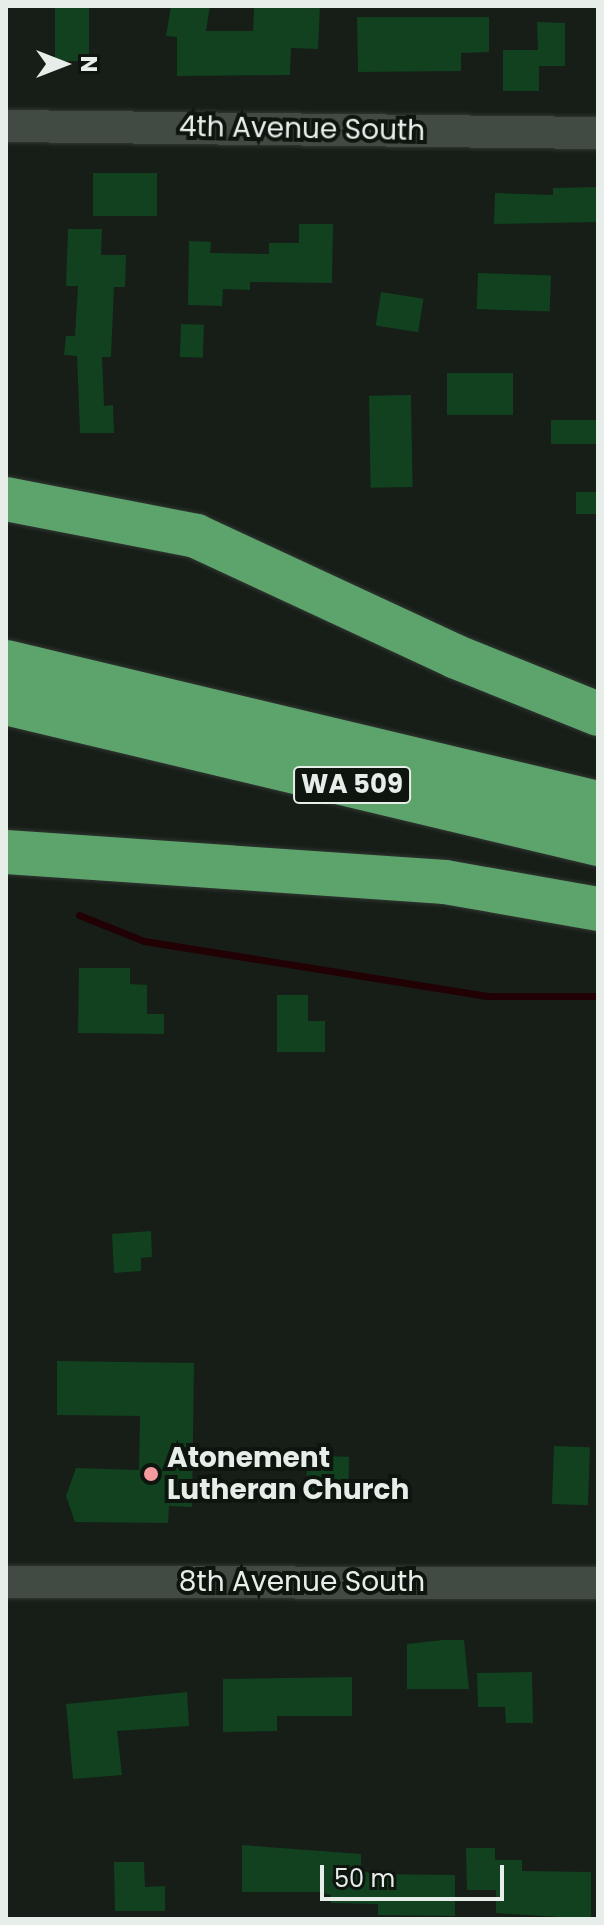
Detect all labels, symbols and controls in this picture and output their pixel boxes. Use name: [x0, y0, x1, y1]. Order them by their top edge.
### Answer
north arrow: [24, 24, 104, 104]
text: N: [73, 56, 104, 72]
street label: 4th Avenue South: [179, 110, 425, 148]
road number: WA 509: [292, 763, 412, 807]
place label: Atonement Lutheran Church: [167, 1441, 409, 1507]
marker: Atonement Lutheran Church: [142, 1465, 160, 1483]
street label: 8th Avenue South: [179, 1565, 425, 1599]
scale bar: [324, 1849, 508, 1899]
text: 50 m: [334, 1862, 395, 1895]

